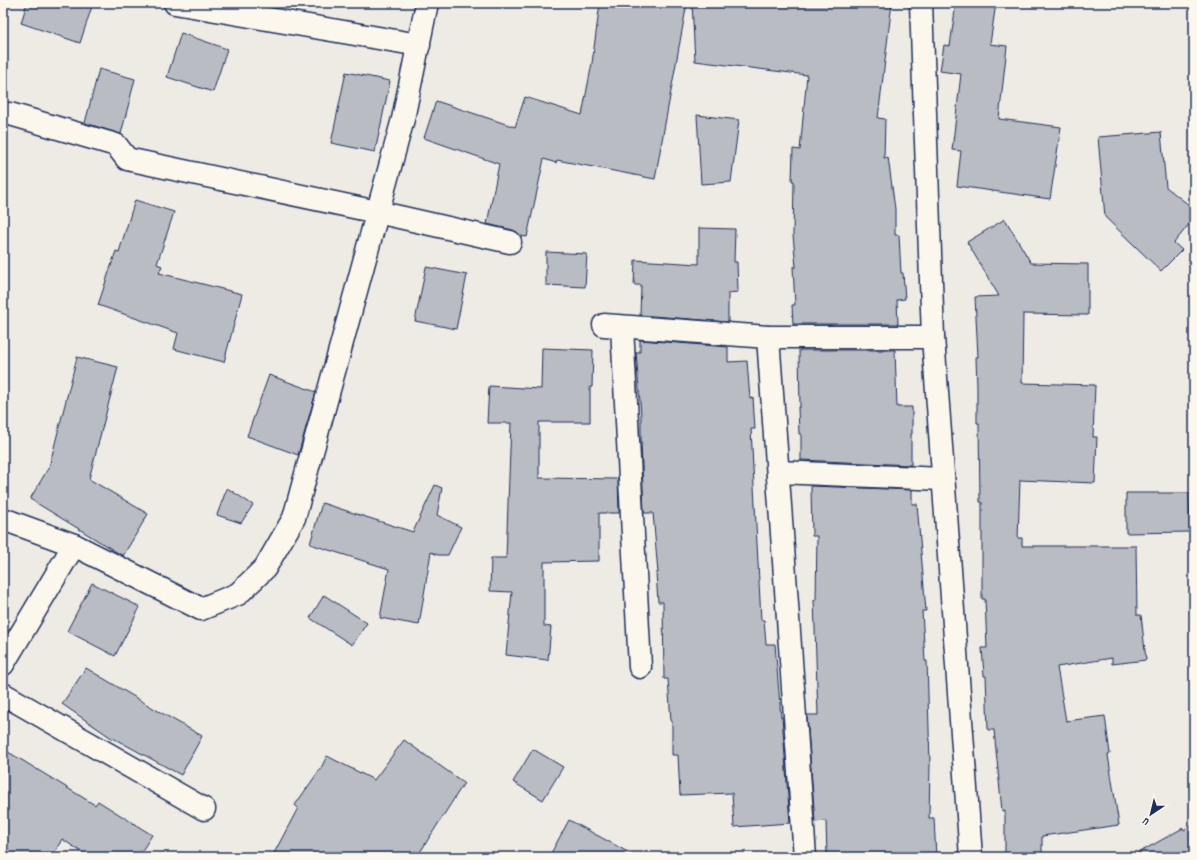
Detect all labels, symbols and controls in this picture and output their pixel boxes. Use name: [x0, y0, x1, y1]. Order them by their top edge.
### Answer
north arrow: [1131, 794, 1171, 834]
text: U: [1140, 812, 1153, 829]

